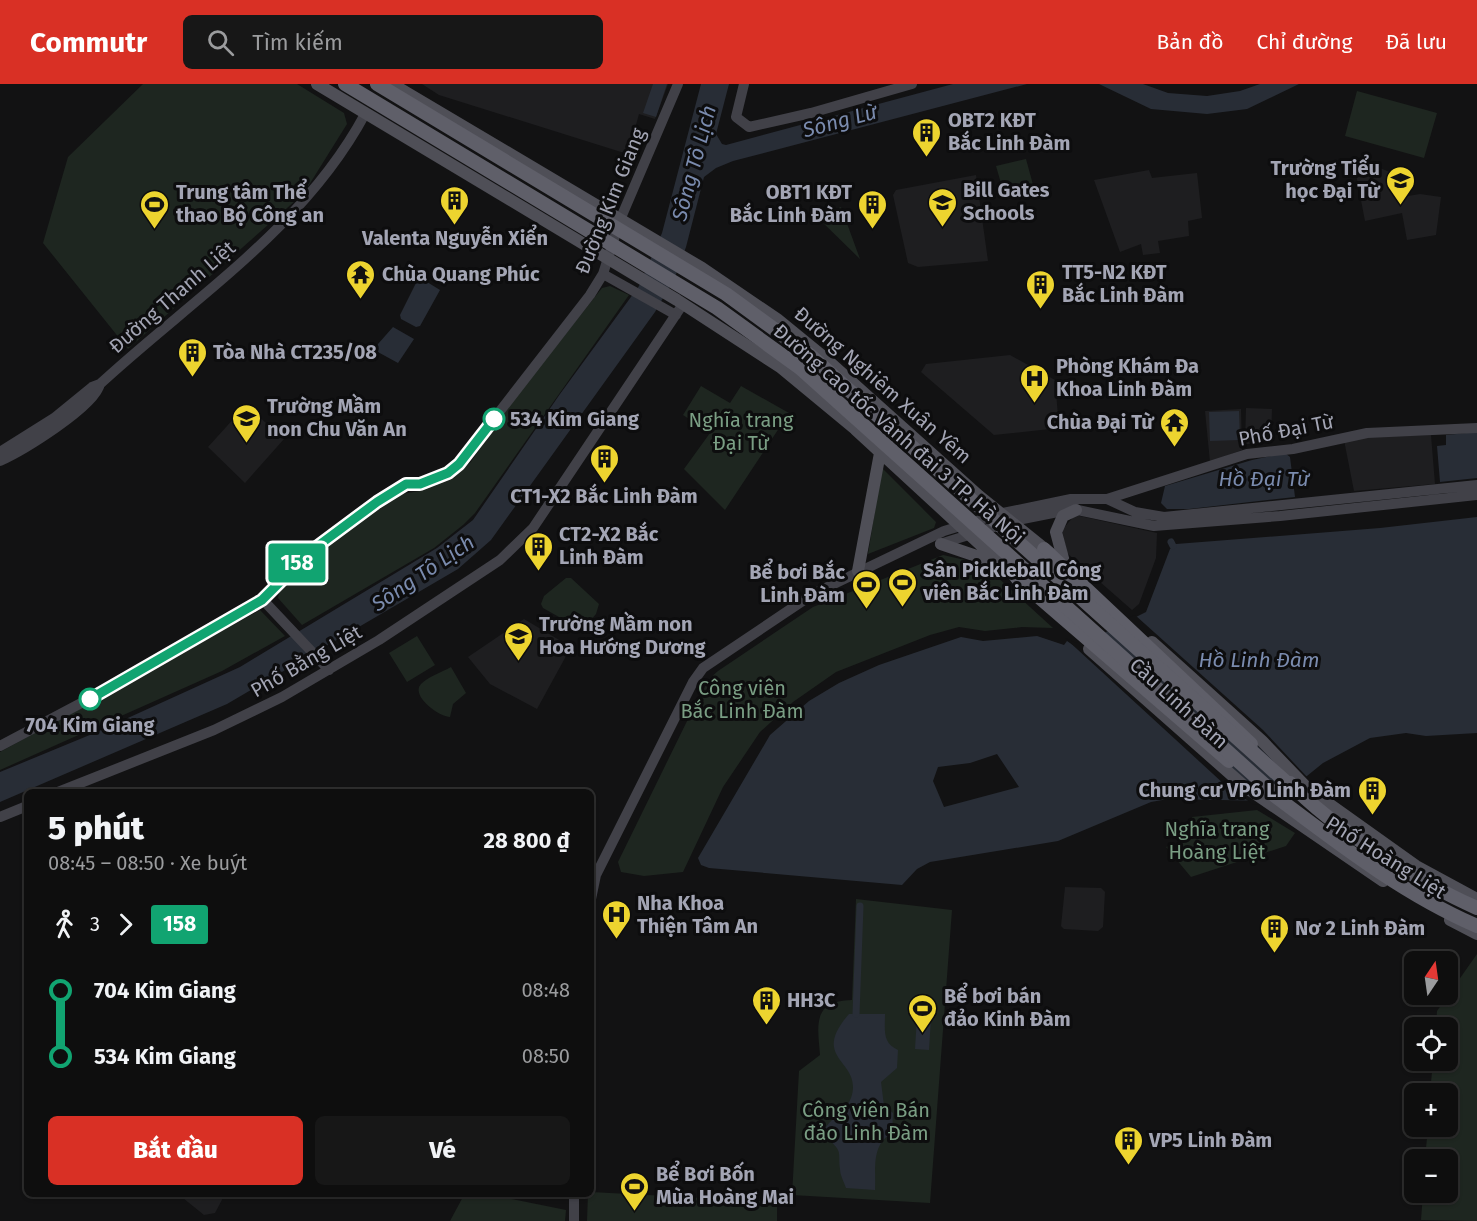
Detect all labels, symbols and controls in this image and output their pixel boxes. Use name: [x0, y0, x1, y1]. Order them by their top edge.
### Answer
search box: [183, 15, 603, 69]
text: Commutr: [30, 26, 147, 59]
icon: search: [204, 26, 237, 59]
text: Tìm kiếm: [252, 29, 343, 56]
text: Bản đồ: [1156, 29, 1223, 55]
text: Chỉ đường: [1256, 29, 1352, 55]
text: Đã lưu: [1385, 29, 1447, 55]
water label: Sông Lừ: [799, 98, 881, 144]
water label: Sông Tô Lịch: [666, 102, 722, 225]
place label: OBT2 KĐT Bắc Linh Đàm: [948, 108, 1070, 155]
building icon: OBT2 KĐT Bắc Linh Đàm: [911, 116, 943, 158]
street label: Đường Kim Giang: [570, 124, 650, 277]
place label: Trường Tiểu học Đại Từ: [1271, 154, 1381, 203]
school or university icon: Trường Tiểu học Đại Từ: [1385, 164, 1417, 206]
place label: Trung tâm Thể thao Bộ Công an: [176, 178, 324, 227]
place label: Bill Gates Schools: [963, 178, 1050, 225]
place label: OBT1 KĐT Bắc Linh Đàm: [730, 180, 852, 227]
building icon: Valenta Nguyễn Xiển: [439, 184, 471, 226]
school or university icon: Bill Gates Schools: [926, 186, 958, 228]
sports icon: Trung tâm Thể thao Bộ Công an: [139, 188, 171, 230]
building icon: OBT1 KĐT Bắc Linh Đàm: [857, 188, 889, 230]
place label: Valenta Nguyễn Xiển: [361, 224, 548, 250]
street label: Đường Thanh Liệt: [104, 235, 241, 358]
temple icon: Chùa Quang Phúc: [345, 258, 377, 300]
place label: TT5-N2 KĐT Bắc Linh Đàm: [1062, 260, 1184, 307]
place label: Chùa Quang Phúc: [382, 262, 540, 286]
building icon: TT5-N2 KĐT Bắc Linh Đàm: [1025, 268, 1057, 310]
street label: Đường Nghiêm Xuân Yêm: [790, 302, 976, 468]
street label: Đường cao tốc Vành đai 3 TP. Hà Nội: [769, 319, 1029, 549]
building icon: Tòa Nhà CT235/08: [176, 336, 208, 378]
place label: Tòa Nhà CT235/08: [213, 340, 377, 364]
place label: Phòng Khám Đa Khoa Linh Đàm: [1056, 354, 1199, 401]
hospital icon: Phòng Khám Đa Khoa Linh Đàm: [1019, 362, 1051, 404]
place label: Trường Mầm non Chu Văn An: [267, 393, 407, 441]
school or university icon: Trường Mầm non Chu Văn An: [230, 402, 262, 444]
temple icon: Chùa Đại Từ: [1159, 406, 1191, 448]
place label: 534 Kim Giang: [510, 407, 640, 431]
marker: 534 Kim Giang: [483, 408, 505, 430]
park label: Nghĩa trang Đại Từ: [689, 408, 794, 455]
street label: Phố Đại Từ: [1236, 409, 1336, 451]
place label: Chùa Đại Từ: [1047, 410, 1155, 434]
building icon: CT1-X2 Bắc Linh Đàm: [588, 442, 620, 484]
water label: Hồ Đại Từ: [1218, 466, 1311, 492]
place label: CT1-X2 Bắc Linh Đàm: [510, 483, 698, 508]
place label: CT2-X2 Bắc Linh Đàm: [559, 521, 659, 569]
water label: Sông Tô Lịch: [366, 529, 479, 618]
building icon: CT2-X2 Bắc Linh Đàm: [522, 530, 554, 572]
line badge: 158: [262, 544, 332, 582]
text: 158: [280, 550, 314, 576]
place label: Bể bơi Bắc Linh Đàm: [749, 558, 845, 607]
place label: Sân Pickleball Công viên Bắc Linh Đàm: [922, 558, 1102, 605]
sports icon: Sân Pickleball Công viên Bắc Linh Đàm: [886, 566, 918, 608]
sports icon: Bể bơi Bắc Linh Đàm: [850, 568, 882, 610]
place label: Trường Mầm non Hoa Hướng Dương: [539, 611, 707, 659]
street label: Phố Bằng Liệt: [246, 619, 366, 702]
school or university icon: Trường Mầm non Hoa Hướng Dương: [502, 620, 534, 662]
water label: Hồ Linh Đàm: [1198, 647, 1320, 673]
street label: Cầu Linh Đàm: [1125, 653, 1233, 753]
park label: Công viên Bắc Linh Đàm: [680, 676, 804, 723]
marker: 704 Kim Giang: [79, 688, 101, 710]
place label: 704 Kim Giang: [26, 713, 155, 737]
building icon: Chung cư VP6 Linh Đàm: [1356, 774, 1388, 816]
place label: Chung cư VP6 Linh Đàm: [1139, 778, 1351, 802]
text: 5 phút: [48, 808, 144, 848]
street label: Phố Hoàng Liệt: [1322, 811, 1451, 904]
park label: Nghĩa trang Hoàng Liệt: [1165, 817, 1270, 864]
text: 28 800 ₫: [484, 827, 570, 854]
text: 08:45 – 08:50 · Xe buýt: [48, 851, 247, 875]
place label: Nha Khoa Thiện Tâm An: [637, 891, 758, 938]
hospital icon: Nha Khoa Thiện Tâm An: [600, 898, 632, 940]
icon: walk: [48, 908, 81, 941]
icon: forward: [109, 908, 142, 941]
text: 158: [163, 911, 196, 937]
text: 3: [90, 912, 100, 936]
building icon: Nơ 2 Linh Đàm: [1258, 912, 1290, 954]
place label: Nơ 2 Linh Đàm: [1295, 916, 1425, 940]
north arrow: [1404, 951, 1458, 1005]
map controls: [1404, 951, 1458, 1203]
text: 704 Kim Giang: [94, 977, 236, 1004]
text: 08:48: [521, 978, 570, 1002]
place label: Bể bơi bán đảo Kinh Đàm: [944, 982, 1071, 1031]
building icon: HH3C: [750, 984, 782, 1026]
place label: HH3C: [787, 988, 836, 1012]
sports icon: Bể bơi bán đảo Kinh Đàm: [907, 992, 939, 1034]
button: locate: [1404, 1017, 1458, 1071]
text: 534 Kim Giang: [94, 1043, 236, 1070]
text: 08:50: [522, 1044, 570, 1068]
button: +: [1404, 1083, 1458, 1137]
park label: Công viên Bán đảo Linh Đàm: [802, 1098, 930, 1145]
button: Bắt đầu: [48, 1116, 303, 1185]
button: Vé: [315, 1116, 570, 1185]
building icon: VP5 Linh Đàm: [1112, 1124, 1144, 1166]
place label: VP5 Linh Đàm: [1148, 1128, 1272, 1152]
button: −: [1404, 1149, 1458, 1203]
place label: Bể Bơi Bốn Mùa Hoàng Mai: [656, 1160, 794, 1209]
sports icon: Bể Bơi Bốn Mùa Hoàng Mai: [619, 1170, 651, 1212]

